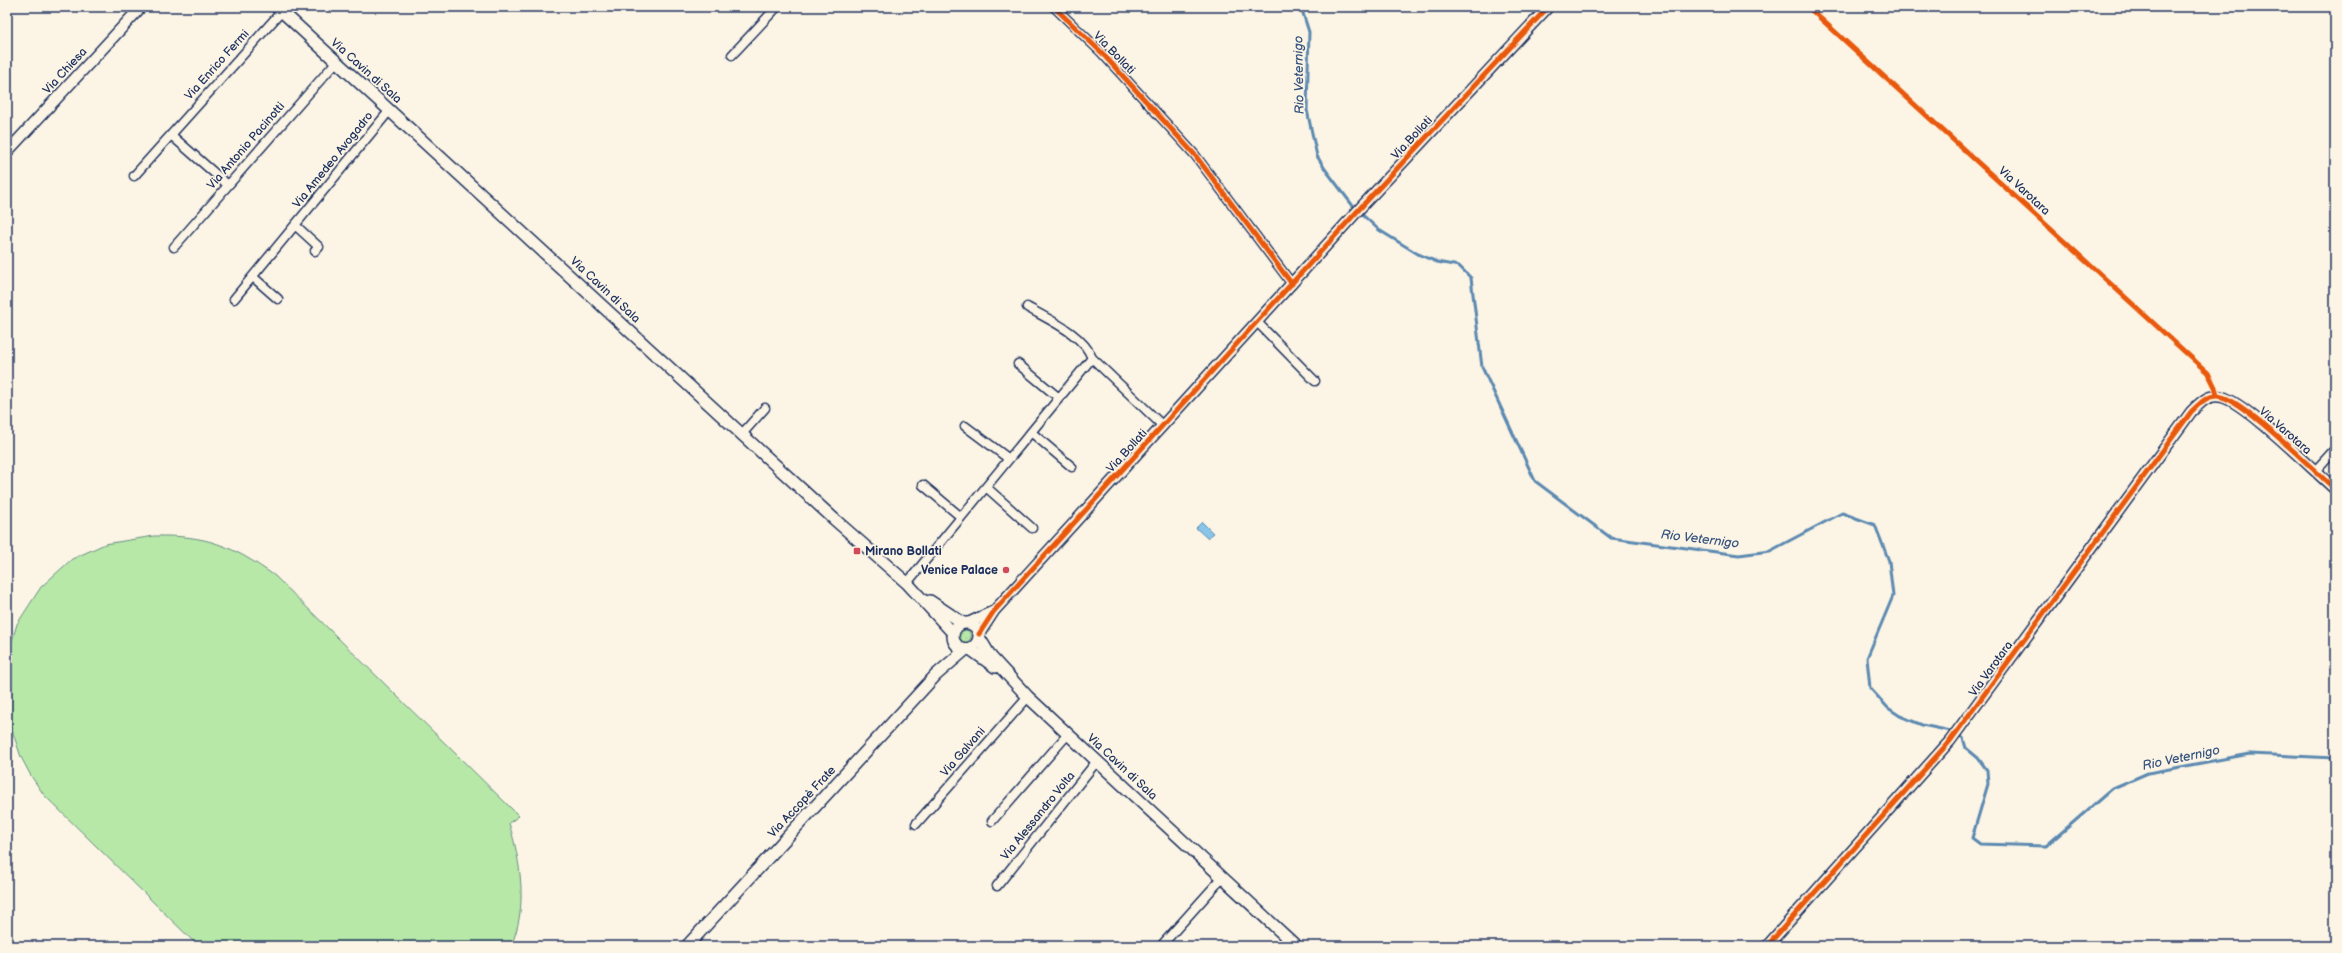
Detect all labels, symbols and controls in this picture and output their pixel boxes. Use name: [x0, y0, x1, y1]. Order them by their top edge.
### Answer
street label: Via Enrico Fermi: [181, 27, 253, 103]
street label: Via Bollati: [1090, 28, 1138, 78]
street label: Via Cavin di Sala: [327, 35, 405, 107]
water label: Rio Veternigo: [1290, 35, 1308, 115]
street label: Via Chiesa: [40, 44, 90, 97]
street label: Via Antonio Pacinotti: [204, 99, 288, 193]
street label: Via Amedeo Avogadro: [290, 109, 377, 211]
street label: Via Bollati: [1388, 113, 1436, 163]
street label: Via Varotara: [1995, 163, 2053, 219]
street label: Via Cavin di Sala: [567, 254, 643, 326]
street label: Via Varotara: [2256, 404, 2315, 458]
street label: Via Bollati: [1103, 426, 1151, 476]
water label: Rio Veternigo: [1660, 526, 1740, 552]
place label: Mirano Bollati: [865, 544, 942, 559]
marker: Mirano Bollati: [852, 546, 862, 556]
place label: Venice Palace: [921, 563, 998, 578]
marker: Venice Palace: [1001, 565, 1011, 575]
street label: Via Varotara: [1966, 638, 2016, 700]
street label: Via Galvani: [937, 724, 989, 780]
street label: Via Cavin di Sala: [1084, 731, 1160, 803]
water label: Rio Veternigo: [2141, 742, 2222, 774]
street label: Via Accopè Frate: [765, 763, 839, 841]
street label: Via Alessandro Volta: [998, 769, 1078, 863]

